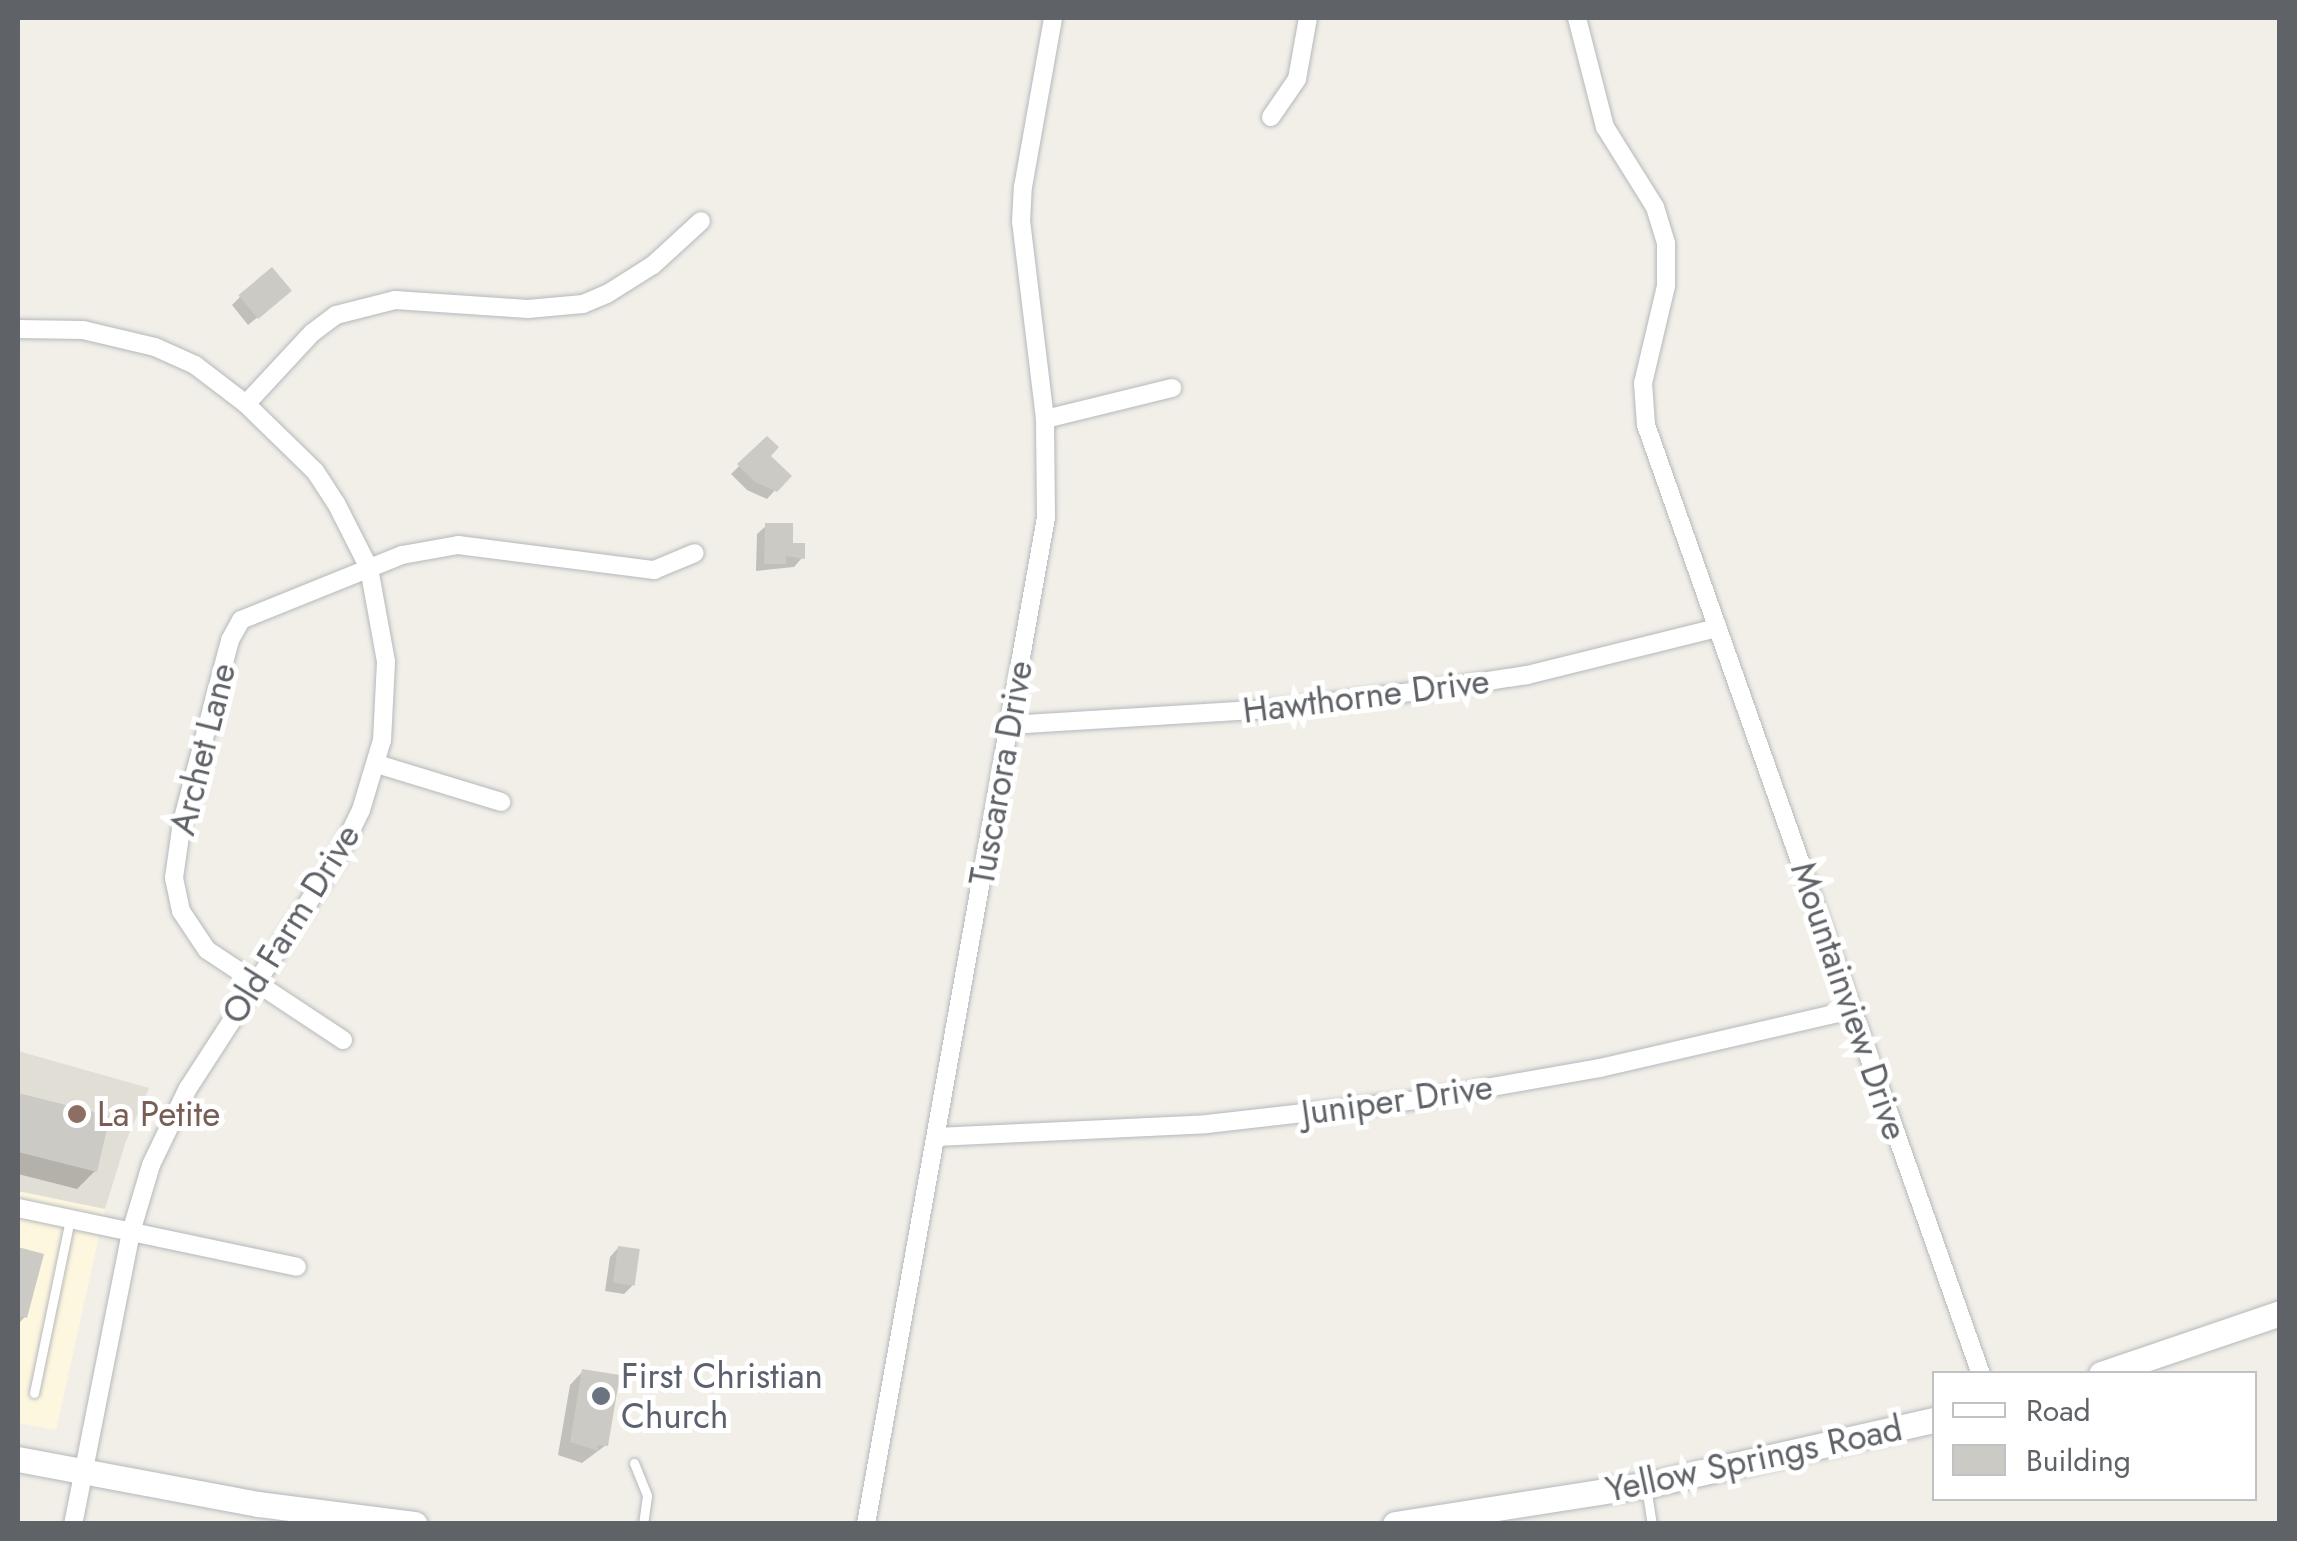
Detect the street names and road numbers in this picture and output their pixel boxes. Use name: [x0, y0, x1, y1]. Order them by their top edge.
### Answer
street label: Tuscarora Drive: [961, 657, 1041, 889]
street label: Archet Lane: [161, 659, 245, 839]
street label: Hawthorne Drive: [1240, 660, 1492, 732]
street label: Old Farm Drive: [213, 817, 369, 1031]
street label: Mountainview Drive: [1782, 857, 1916, 1145]
street label: Juniper Drive: [1299, 1066, 1495, 1134]
street label: Yellow Springs Road: [1602, 1407, 1906, 1511]

